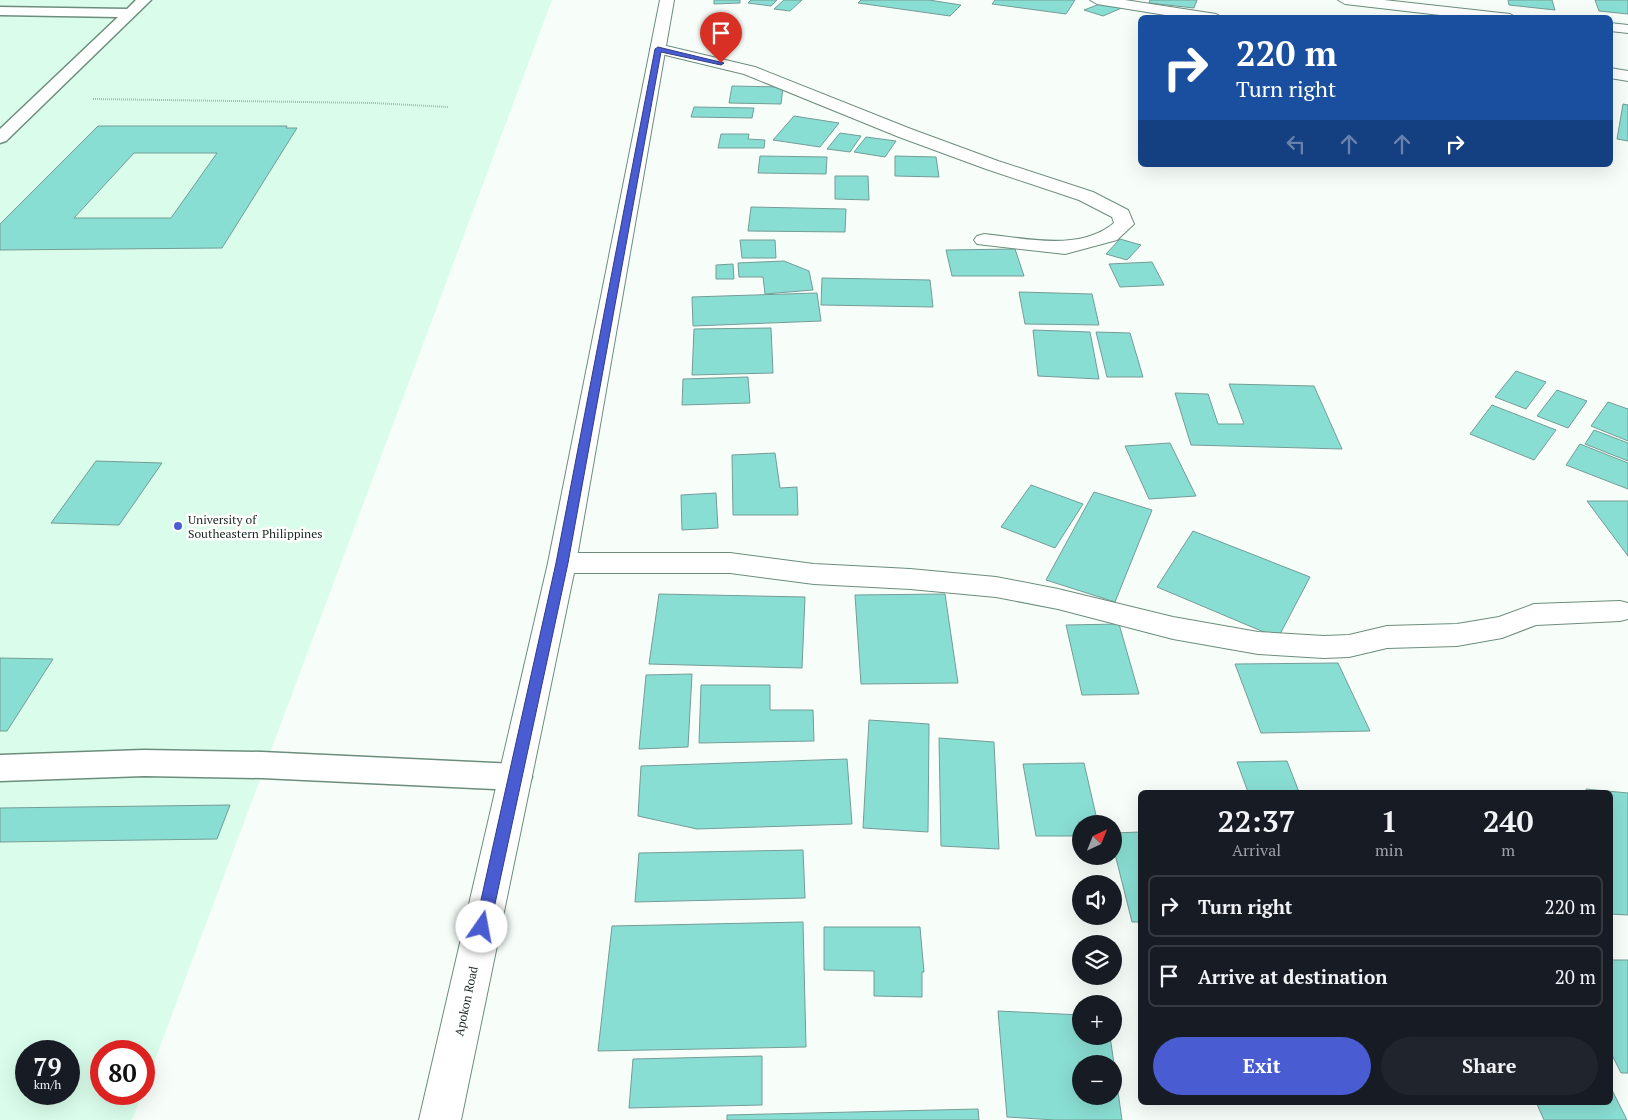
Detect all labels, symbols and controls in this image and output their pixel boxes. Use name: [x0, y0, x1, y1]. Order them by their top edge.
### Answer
pin: [700, 12, 742, 63]
icon: arrive: [707, 19, 735, 47]
text: 220 m: [1236, 30, 1337, 76]
icon: right: [1153, 35, 1218, 100]
text: Turn right: [1236, 74, 1336, 103]
icon: left: [1282, 130, 1310, 158]
icon: ahead: [1335, 130, 1363, 158]
icon: ahead: [1388, 130, 1416, 158]
icon: right: [1441, 130, 1469, 158]
place label: University of Southeastern Philippines: [188, 512, 322, 541]
marker: University of Southeastern Philippines: [172, 520, 184, 532]
text: 22:37: [1217, 801, 1296, 841]
text: 1: [1381, 801, 1398, 841]
text: 240: [1483, 801, 1534, 841]
north arrow: [1072, 815, 1122, 865]
map controls: [1072, 815, 1122, 1105]
text: Arrival: [1232, 839, 1281, 861]
text: min: [1375, 839, 1403, 861]
text: m: [1501, 839, 1515, 861]
button: sound: [1072, 875, 1122, 925]
icon: right: [1155, 892, 1183, 920]
text: Turn right: [1198, 894, 1292, 919]
text: 220 m: [1545, 894, 1596, 919]
position arrow: [455, 900, 507, 952]
button: layers: [1072, 935, 1122, 985]
icon: arrive: [1155, 962, 1183, 990]
street label: Apokon Road: [451, 964, 481, 1037]
text: Arrive at destination: [1198, 964, 1387, 989]
text: 20 m: [1555, 964, 1596, 989]
button: +: [1072, 995, 1122, 1045]
button: Exit: [1153, 1037, 1371, 1095]
button: Share: [1381, 1037, 1598, 1095]
speed limit sign: 80: [90, 1040, 155, 1105]
text: 79: [33, 1050, 62, 1083]
button: −: [1072, 1055, 1122, 1105]
text: km/h: [34, 1077, 61, 1092]

